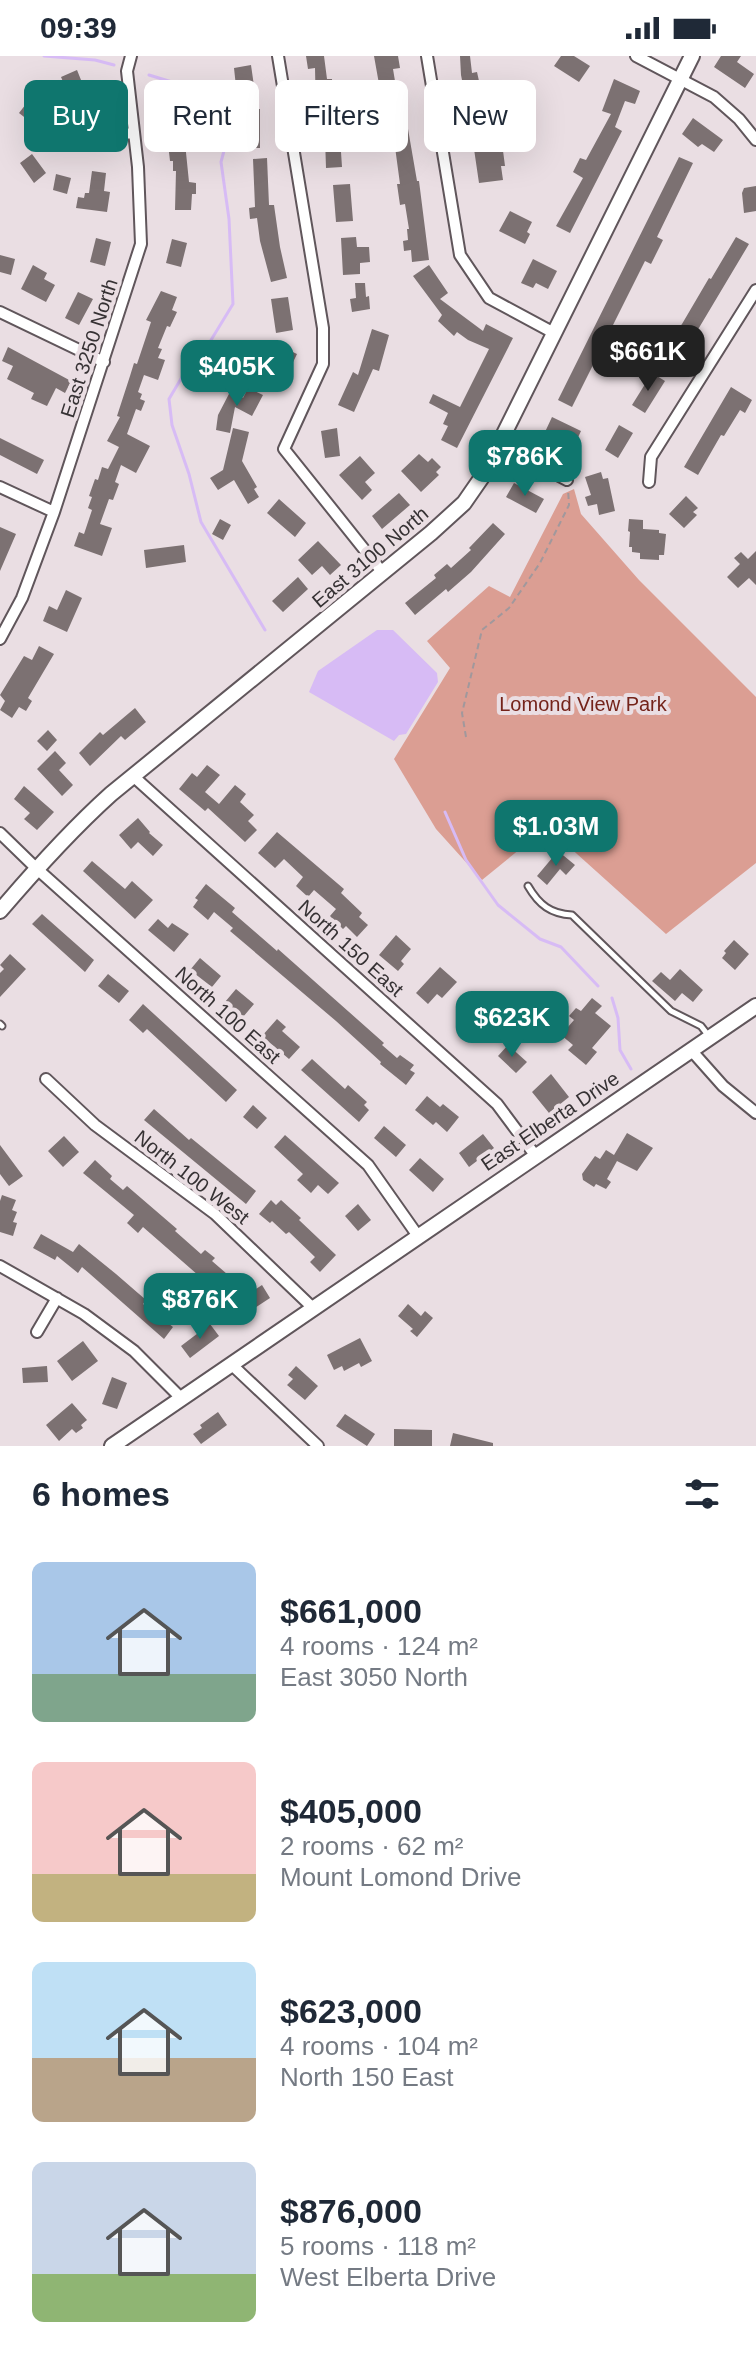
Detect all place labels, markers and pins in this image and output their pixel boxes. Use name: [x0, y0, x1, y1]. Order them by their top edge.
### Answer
pin: $661K: [592, 325, 704, 393]
pin: $405K: [181, 340, 293, 408]
pin: $786K: [469, 430, 581, 498]
pin: $1.03M: [491, 800, 621, 868]
pin: $623K: [456, 991, 568, 1059]
pin: $876K: [144, 1273, 256, 1341]

